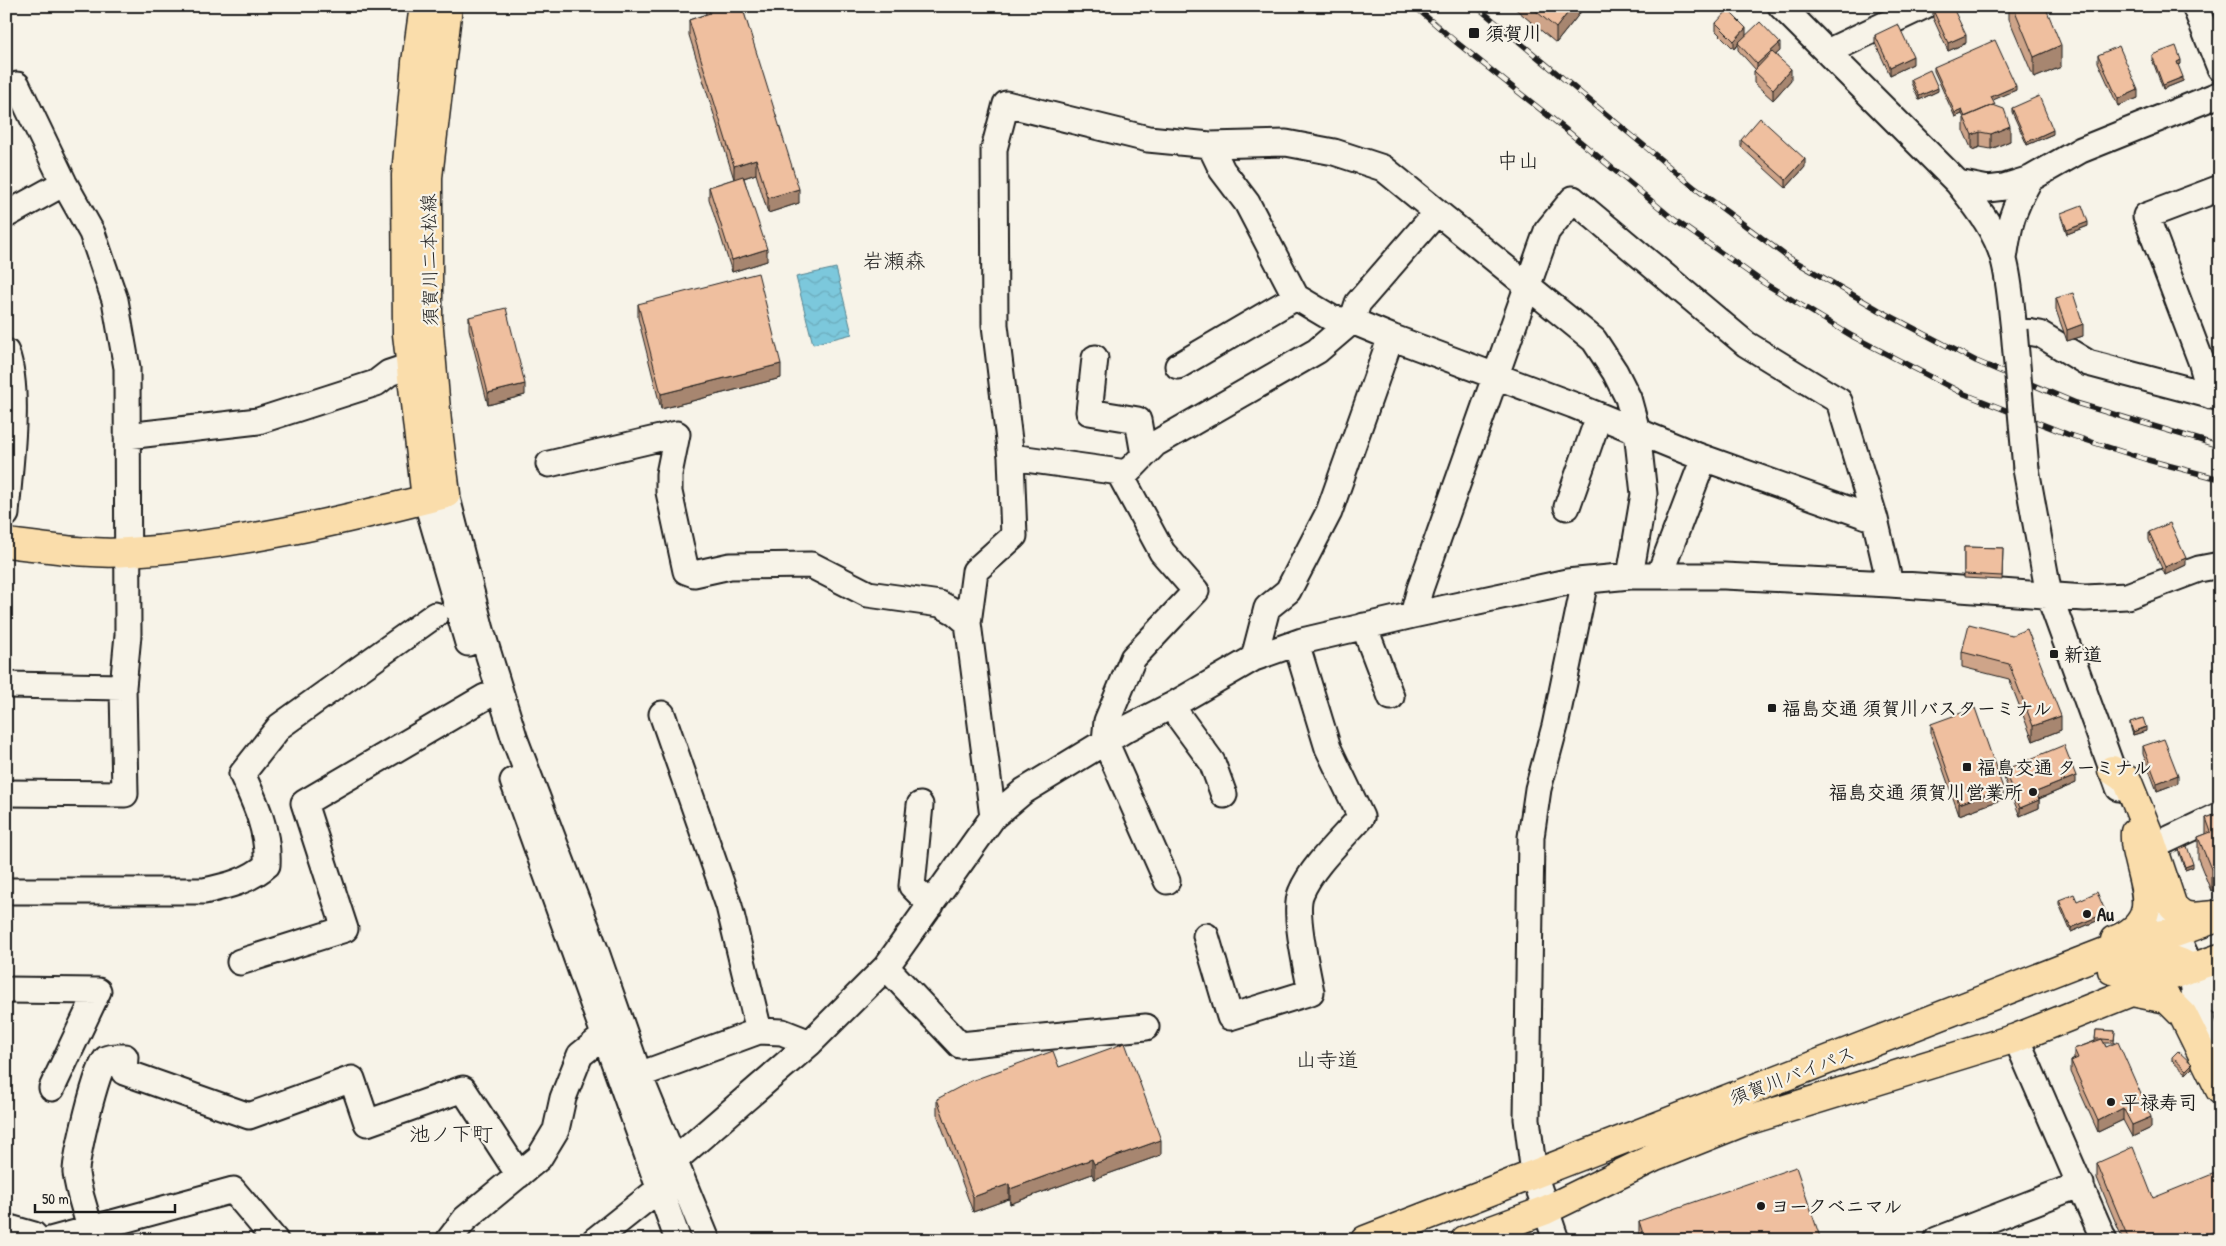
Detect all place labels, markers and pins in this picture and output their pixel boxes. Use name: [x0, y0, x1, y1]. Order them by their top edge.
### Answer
place label: 須賀川: [1485, 20, 1542, 46]
marker: 須賀川: [1467, 26, 1481, 40]
place label: 新道: [2064, 641, 2102, 667]
marker: 新道: [2048, 648, 2060, 660]
place label: 福島交通 須賀川バスターミナル: [1782, 695, 2052, 721]
marker: 福島交通 須賀川バスターミナル: [1766, 702, 1778, 714]
place label: 福島交通 ターミナル: [1977, 754, 2152, 780]
marker: 福島交通 ターミナル: [1961, 761, 1973, 773]
place label: 福島交通 須賀川営業所: [1829, 779, 2023, 805]
marker: 福島交通 須賀川営業所: [2027, 786, 2039, 798]
place label: Au: [2097, 901, 2114, 927]
marker: Au: [2081, 908, 2093, 920]
place label: 平禄寿司: [2121, 1089, 2197, 1115]
marker: 平禄寿司: [2105, 1096, 2117, 1108]
place label: ヨークベニマル: [1771, 1193, 1902, 1219]
marker: ヨークベニマル: [1755, 1200, 1767, 1212]

